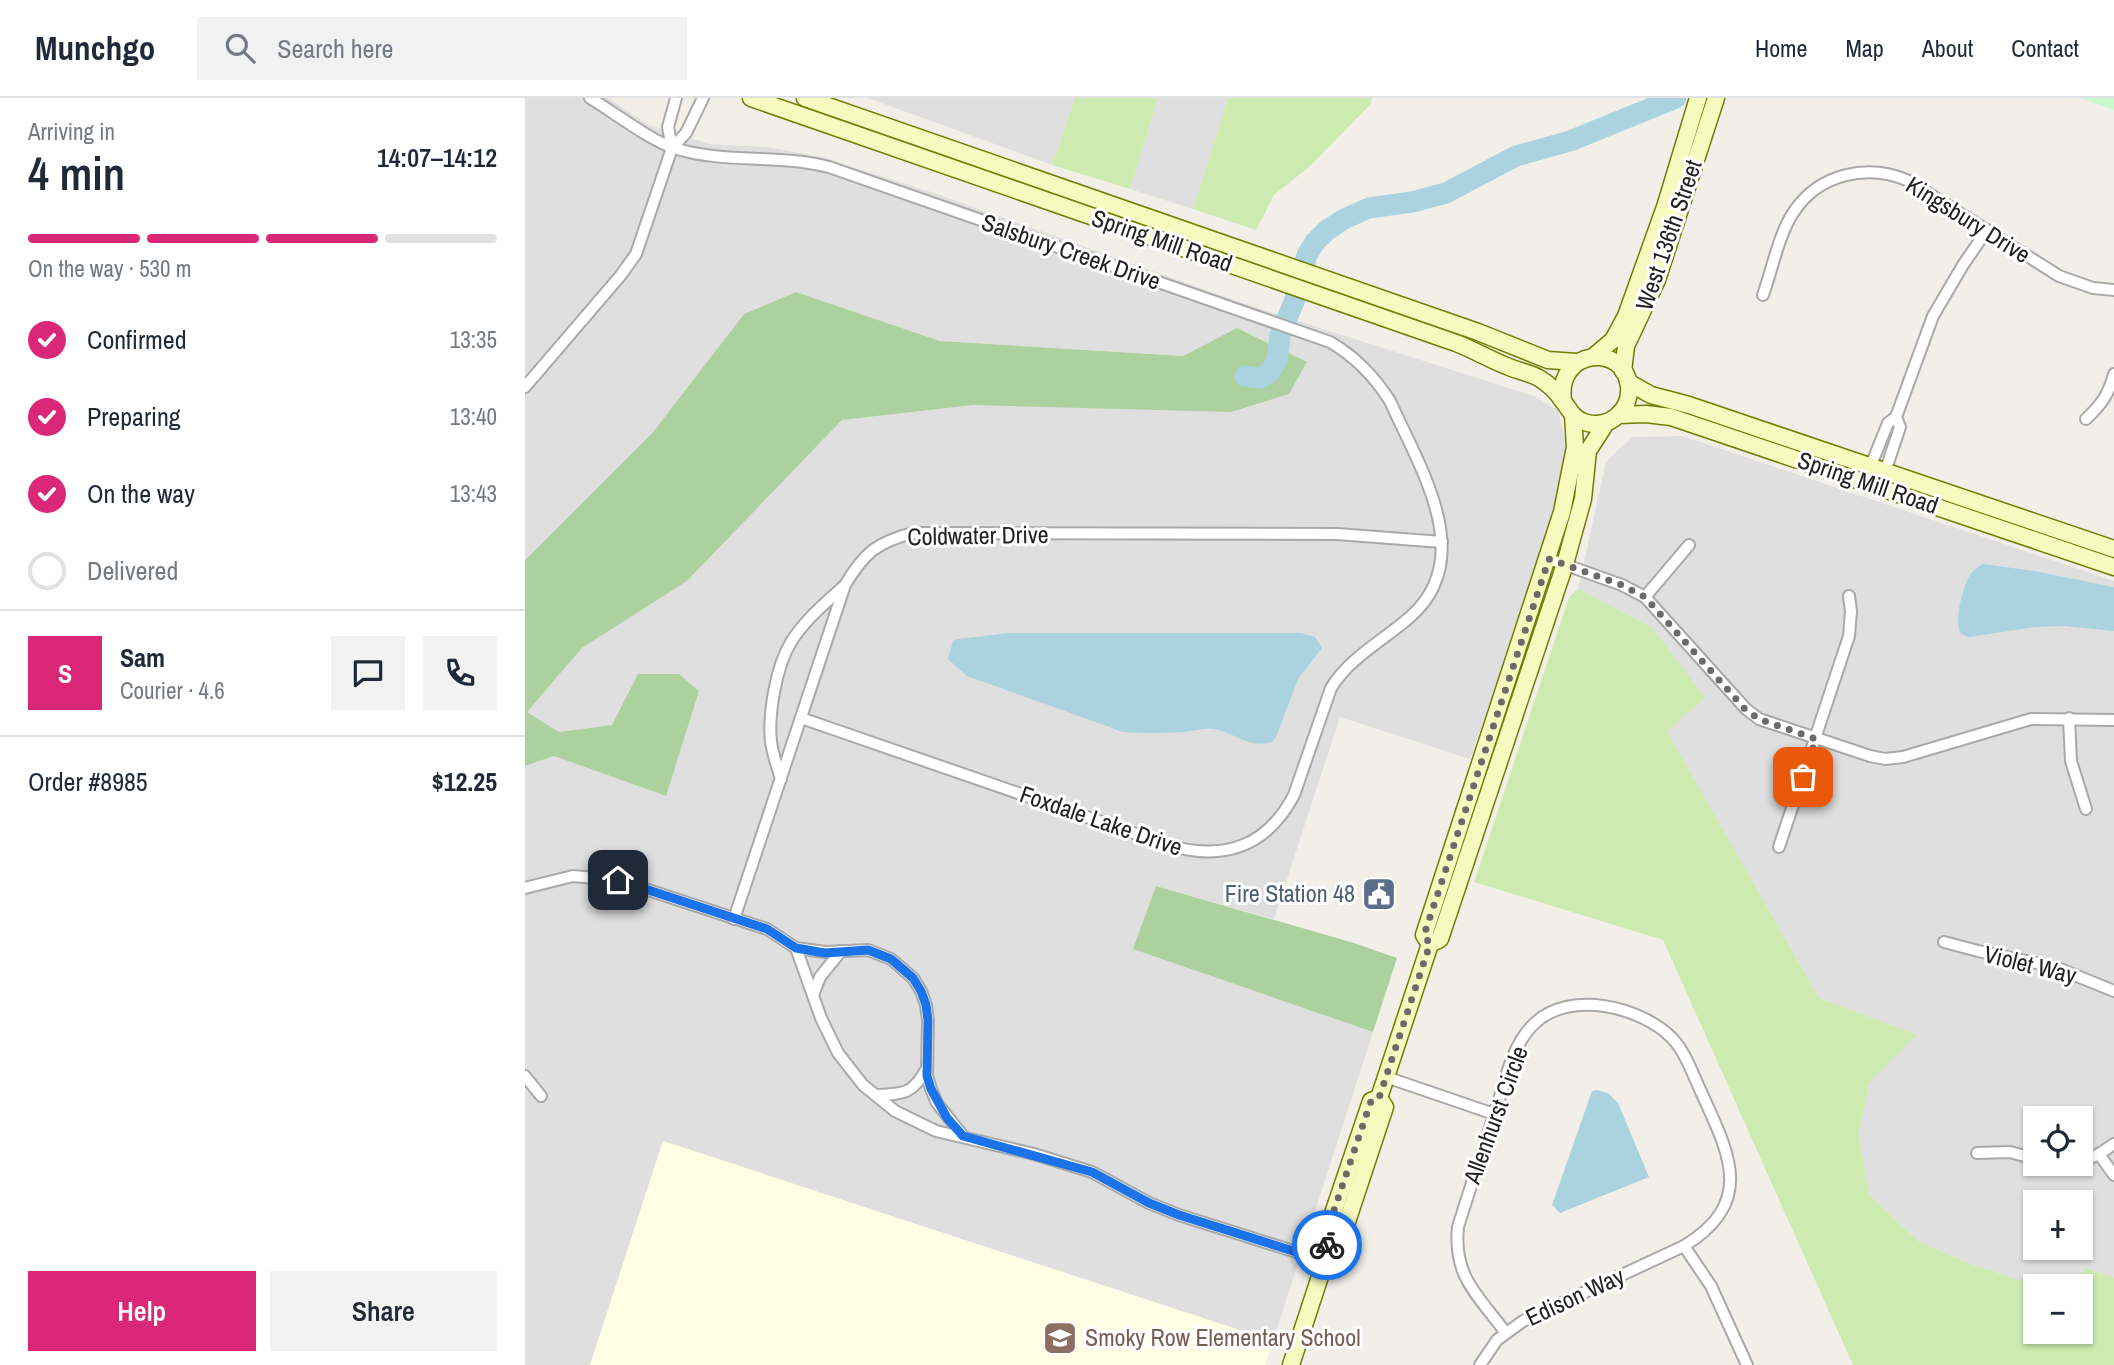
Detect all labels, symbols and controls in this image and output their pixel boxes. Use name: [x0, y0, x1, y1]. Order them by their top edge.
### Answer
search box: [197, 17, 687, 80]
text: Munchgo: [35, 26, 155, 70]
icon: search: [221, 29, 259, 67]
text: Search here: [277, 31, 393, 66]
text: Home: [1755, 32, 1807, 64]
text: Map: [1845, 32, 1884, 64]
text: About: [1922, 32, 1973, 64]
text: Contact: [2011, 32, 2079, 64]
text: Arriving in: [28, 116, 115, 147]
text: 14:07–14:12: [377, 140, 497, 175]
text: 4 min: [28, 142, 125, 204]
street label: West 136th Street: [1627, 155, 1709, 314]
street label: Kingsbury Drive: [1900, 168, 2037, 270]
street label: Spring Mill Road: [1088, 201, 1237, 279]
street label: Salsbury Creek Drive: [978, 205, 1165, 297]
text: On the way · 530 m: [28, 253, 192, 284]
icon: check: [28, 321, 66, 359]
text: Confirmed: [87, 322, 187, 357]
text: 13:35: [450, 324, 497, 355]
icon: check: [28, 398, 66, 436]
text: Preparing: [87, 399, 181, 434]
text: 13:40: [450, 401, 497, 432]
street label: Spring Mill Road: [1794, 443, 1943, 521]
icon: check: [28, 475, 66, 513]
text: On the way: [87, 476, 195, 511]
text: 13:43: [450, 478, 497, 509]
street label: Coldwater Drive: [907, 518, 1049, 552]
text: Delivered: [87, 553, 178, 588]
button: chat: [331, 636, 405, 710]
button: phone: [423, 636, 497, 710]
text: Sam: [120, 640, 165, 675]
text: S: [58, 656, 72, 691]
text: Courier · 4.6: [120, 675, 225, 706]
pin: [1773, 747, 1833, 807]
icon: bag: [1784, 758, 1822, 796]
text: Order #8985: [28, 764, 148, 799]
text: $12.25: [432, 764, 497, 799]
street label: Foxdale Lake Drive: [1016, 777, 1187, 863]
pin: [588, 850, 648, 910]
icon: home: [599, 861, 637, 899]
public building icon: Fire Station 48: [1360, 875, 1398, 913]
place label: Fire Station 48: [1225, 877, 1355, 909]
street label: Violet Way: [1981, 937, 2080, 991]
street label: Allenhurst Circle: [1455, 1041, 1535, 1189]
map controls: [2023, 1106, 2093, 1344]
button: locate: [2023, 1106, 2093, 1176]
button: +: [2023, 1190, 2093, 1260]
courier: [1292, 1210, 1362, 1280]
icon: bike: [1308, 1226, 1346, 1264]
street label: Edison Way: [1520, 1259, 1629, 1333]
button: Help: [28, 1271, 256, 1351]
button: Share: [270, 1271, 497, 1351]
button: −: [2023, 1274, 2093, 1344]
school or university icon: Smoky Row Elementary School: [1041, 1319, 1079, 1357]
place label: Smoky Row Elementary School: [1085, 1321, 1361, 1353]

